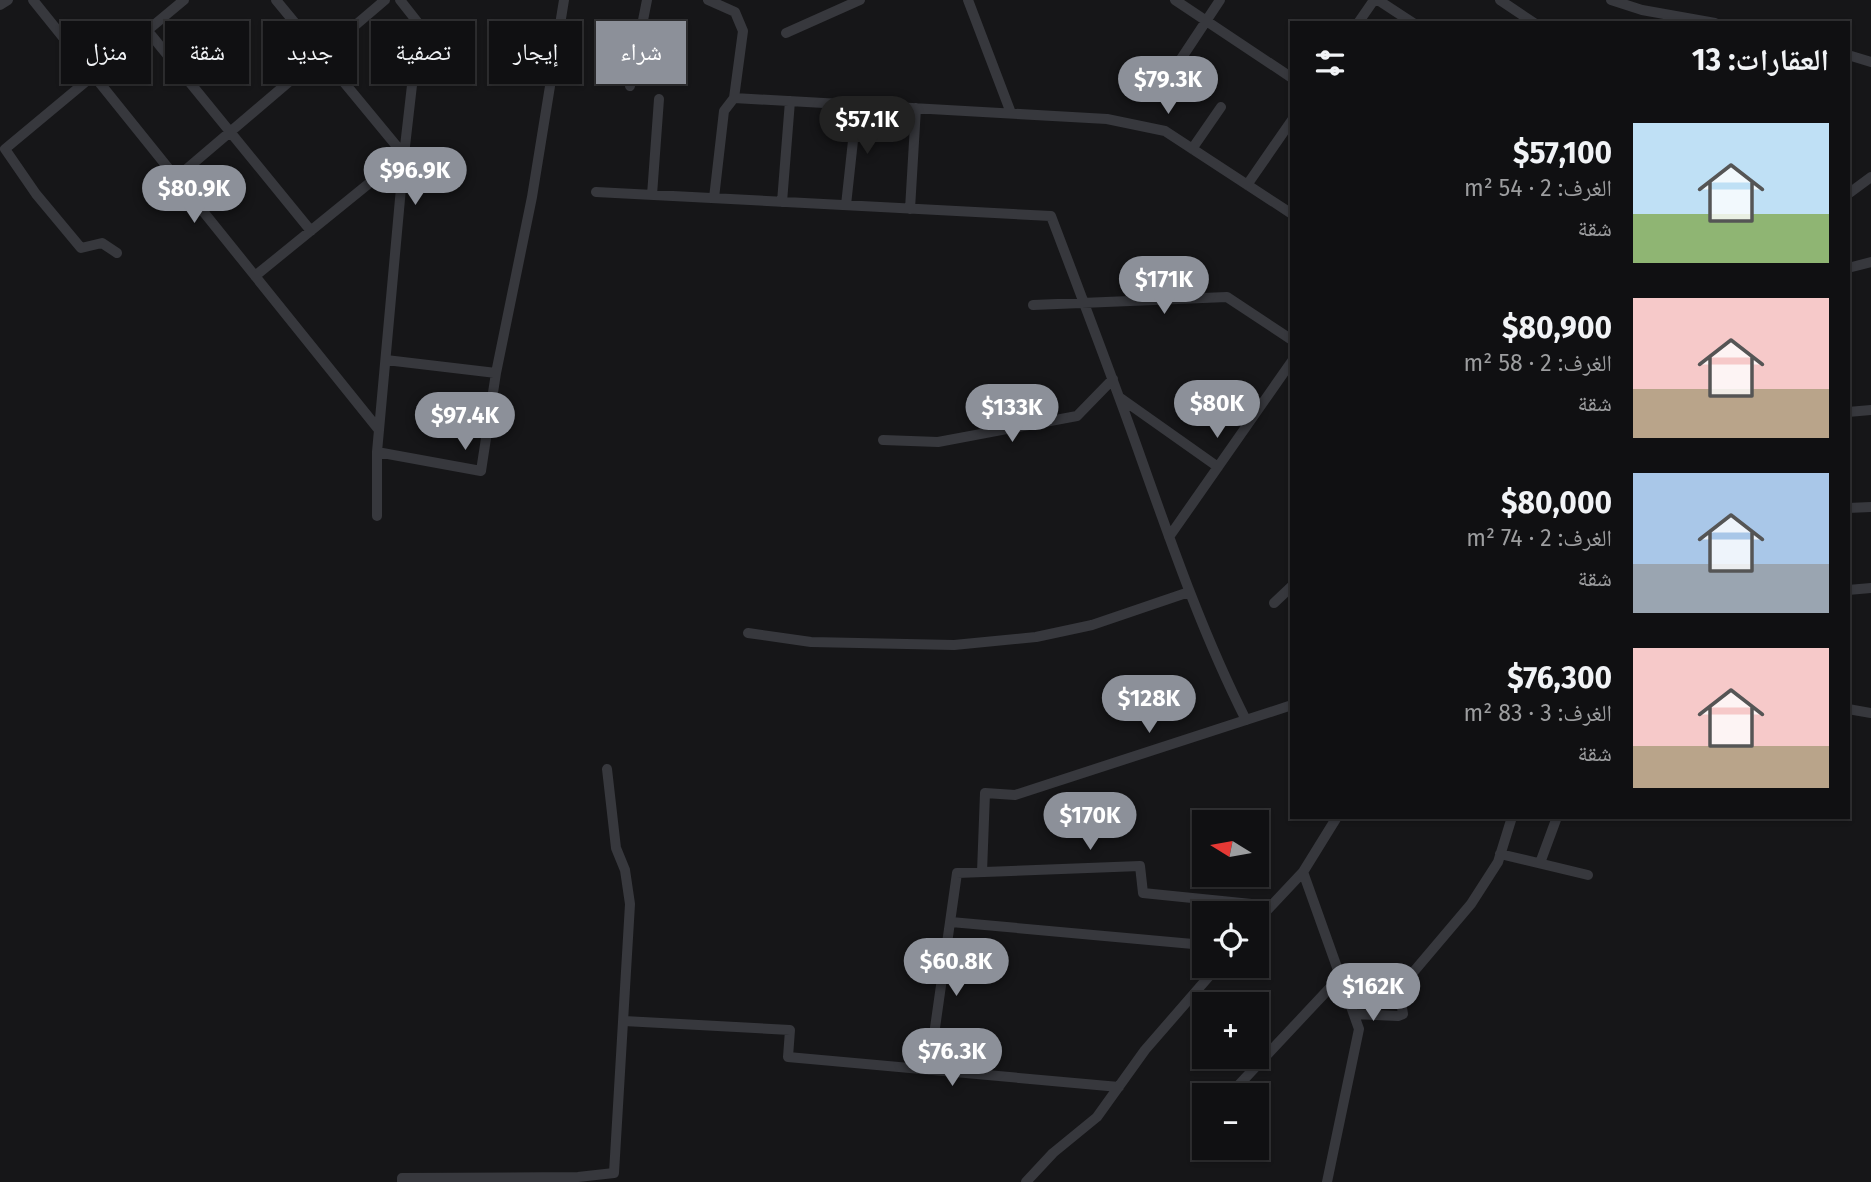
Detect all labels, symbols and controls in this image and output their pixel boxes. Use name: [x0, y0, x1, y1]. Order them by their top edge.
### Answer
chip: منزل: [61, 21, 151, 84]
chip: شقة: [165, 21, 249, 84]
chip: جديد: [263, 21, 357, 84]
chip: تصفية: [371, 21, 475, 84]
chip: إيجار: [489, 21, 582, 84]
chip: شراء: [596, 21, 686, 84]
text: العقارات: 13: [1692, 42, 1829, 78]
icon: filters: [1311, 44, 1349, 82]
pin: $79.3K: [1111, 57, 1225, 116]
text: $79.3K: [1134, 65, 1202, 93]
pin: $57.1K: [810, 96, 924, 156]
text: $57.1K: [835, 105, 899, 133]
text: $57,100: [1513, 135, 1612, 171]
pin: $96.9K: [358, 148, 472, 207]
icon: home: [1689, 151, 1773, 235]
text: $96.9K: [380, 156, 450, 184]
pin: $80.9K: [137, 166, 251, 225]
text: $80.9K: [158, 174, 230, 202]
text: الغرف: 2 · 54 m²: [1464, 174, 1612, 202]
text: شقة: [1578, 214, 1612, 242]
pin: $171K: [1115, 256, 1213, 316]
text: $171K: [1135, 265, 1193, 293]
text: $80,900: [1502, 310, 1612, 346]
icon: home: [1689, 326, 1773, 410]
text: الغرف: 2 · 58 m²: [1463, 349, 1612, 377]
pin: $80K: [1176, 380, 1258, 440]
pin: $133K: [963, 384, 1061, 444]
text: $80K: [1190, 389, 1244, 417]
text: شقة: [1578, 389, 1612, 417]
pin: $97.4K: [408, 392, 522, 452]
text: $133K: [982, 393, 1042, 421]
text: $97.4K: [431, 401, 499, 429]
text: $80,000: [1501, 485, 1612, 521]
icon: home: [1689, 501, 1773, 585]
text: الغرف: 2 · 74 m²: [1466, 524, 1612, 552]
text: شقة: [1578, 564, 1612, 592]
text: $76,300: [1507, 660, 1612, 696]
pin: $128K: [1100, 676, 1198, 735]
icon: home: [1689, 676, 1773, 760]
text: $128K: [1118, 684, 1180, 712]
text: الغرف: 3 · 83 m²: [1463, 699, 1612, 727]
text: شقة: [1578, 739, 1612, 767]
pin: $170K: [1041, 792, 1139, 852]
text: $170K: [1060, 801, 1121, 829]
north arrow: [1192, 810, 1269, 887]
map controls: [1192, 810, 1269, 1160]
button: locate: [1192, 901, 1269, 978]
pin: $60.8K: [899, 939, 1013, 998]
text: $60.8K: [920, 947, 992, 975]
pin: $162K: [1324, 964, 1422, 1023]
text: $162K: [1342, 972, 1404, 1000]
button: +: [1192, 992, 1269, 1069]
pin: $76.3K: [895, 1028, 1009, 1088]
text: $76.3K: [918, 1037, 986, 1065]
button: −: [1192, 1083, 1269, 1160]

